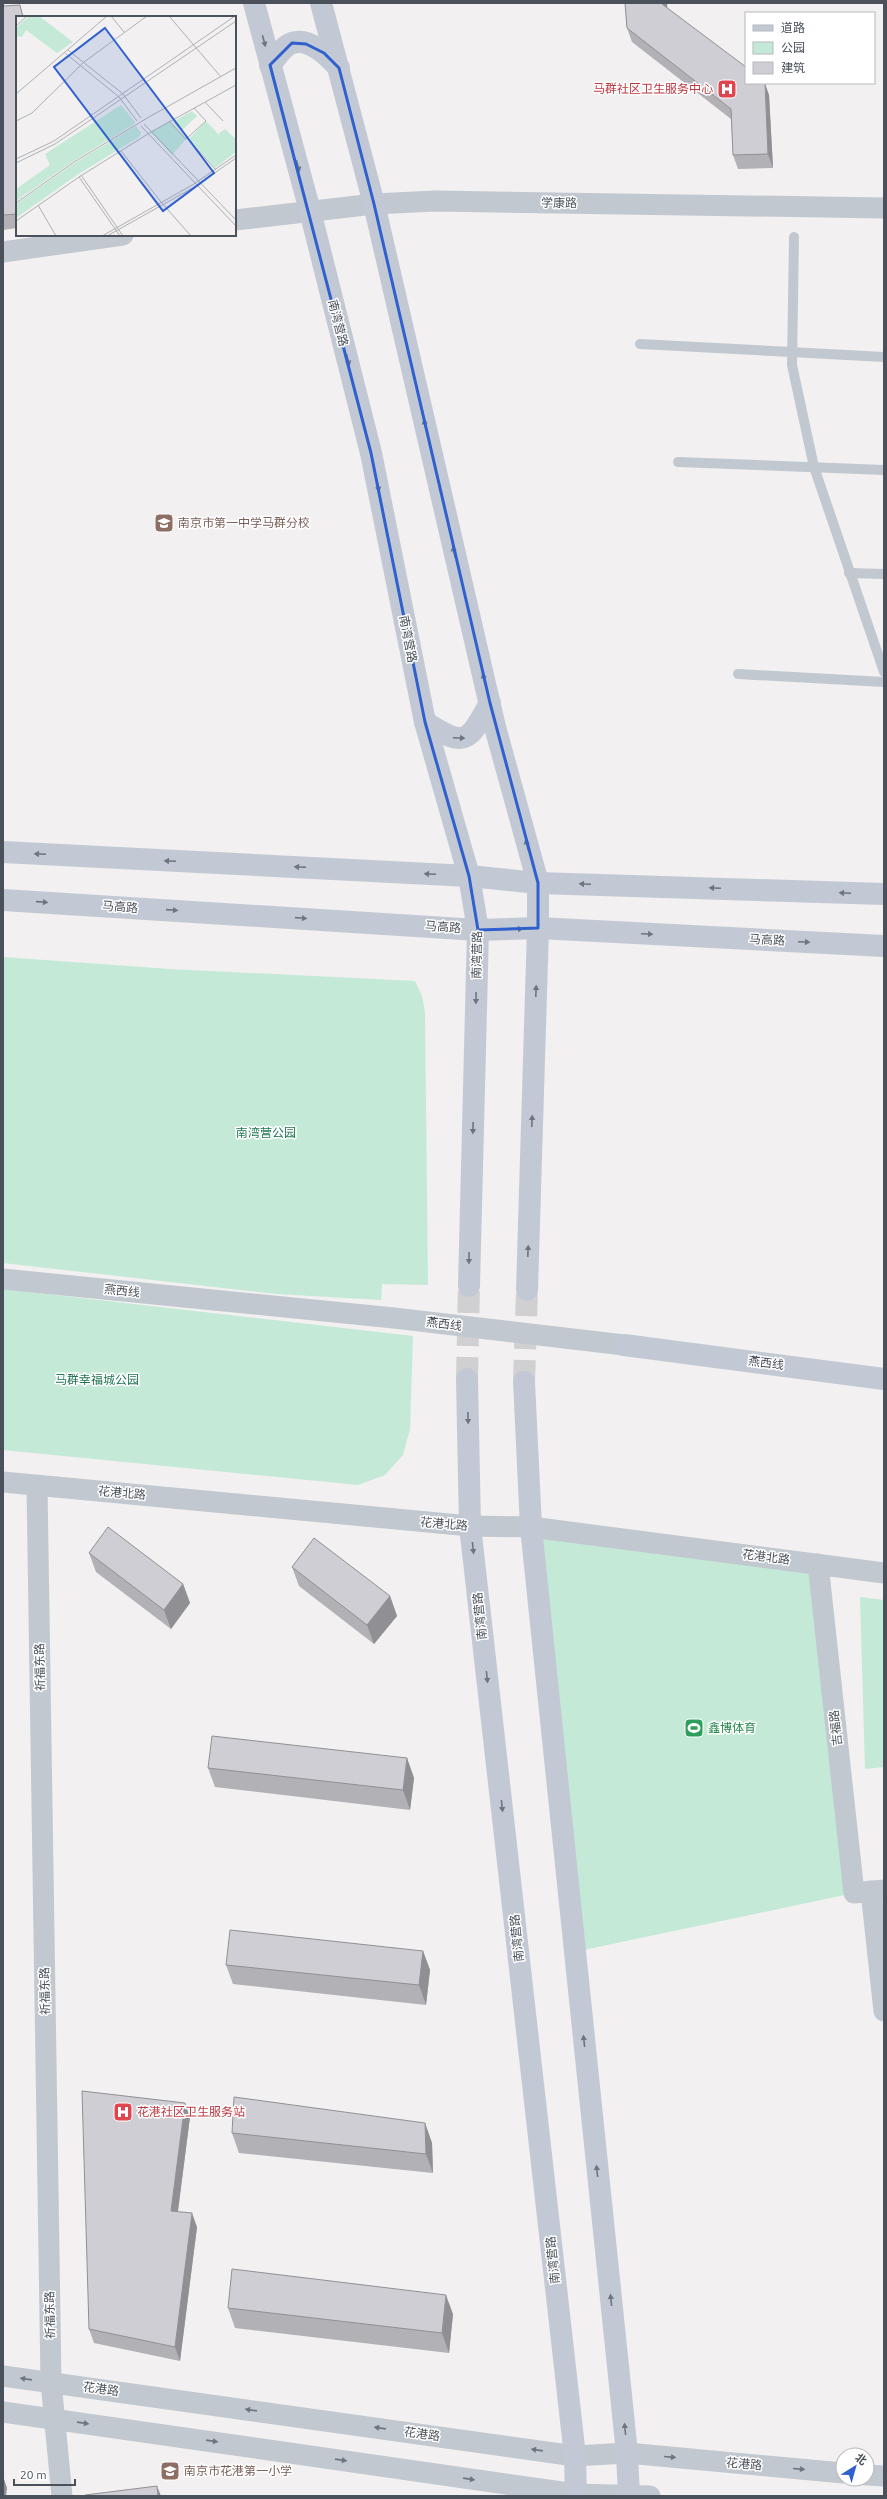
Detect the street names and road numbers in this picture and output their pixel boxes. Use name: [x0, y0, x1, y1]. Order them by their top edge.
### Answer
street label: 学康路: [541, 196, 577, 209]
street label: 南湾营路: [326, 298, 351, 348]
street label: 南湾营路: [398, 614, 419, 664]
street label: 马高路: [102, 899, 138, 914]
street label: 马高路: [425, 919, 461, 934]
street label: 南湾营路: [470, 931, 483, 979]
street label: 马高路: [749, 932, 785, 947]
street label: 燕西线: [103, 1282, 141, 1299]
street label: 燕西线: [425, 1315, 463, 1332]
street label: 燕西线: [747, 1354, 785, 1371]
street label: 花港北路: [98, 1484, 147, 1501]
street label: 花港北路: [420, 1515, 469, 1532]
street label: 花港北路: [741, 1547, 791, 1566]
street label: 南湾营路: [471, 1591, 488, 1641]
street label: 祈福东路: [33, 1643, 46, 1691]
street label: 吉福路: [827, 1709, 844, 1747]
street label: 南湾营路: [508, 1913, 525, 1963]
street label: 祈福东路: [38, 1967, 51, 2015]
street label: 南湾营路: [544, 2235, 561, 2285]
street label: 祈福东路: [43, 2291, 56, 2339]
street label: 花港路: [82, 2380, 120, 2397]
street label: 花港路: [403, 2425, 441, 2442]
street label: 花港路: [726, 2455, 763, 2472]

